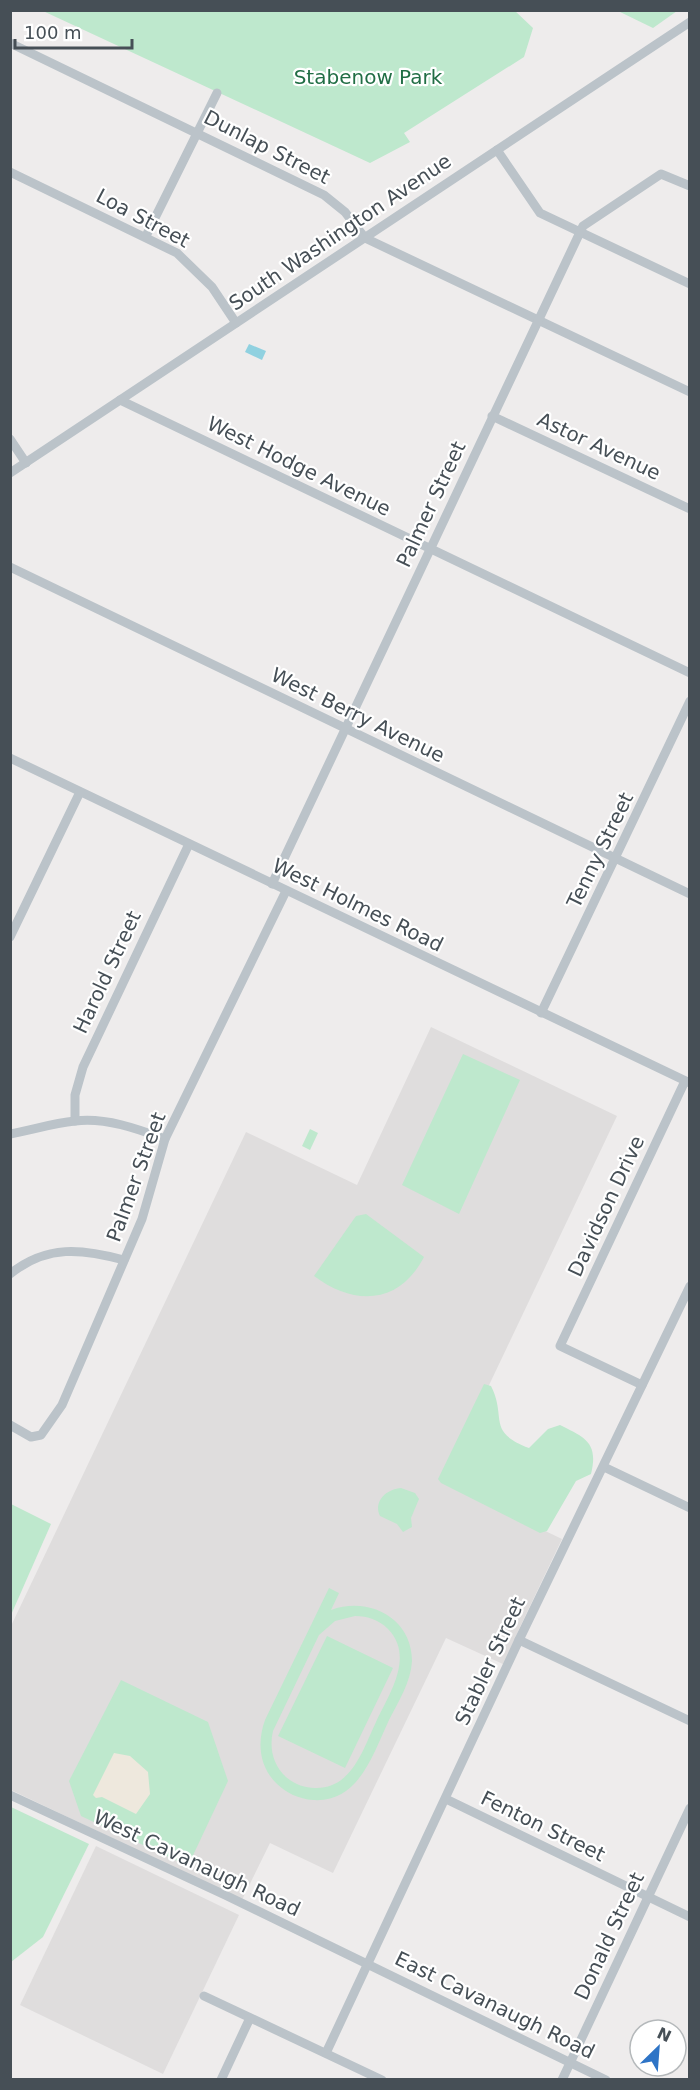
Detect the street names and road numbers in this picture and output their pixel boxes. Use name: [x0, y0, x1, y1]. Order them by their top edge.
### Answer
street label: Dunlap Street: [200, 105, 334, 189]
street label: South Washington Avenue: [224, 149, 456, 315]
street label: Loa Street: [92, 183, 194, 253]
street label: Astor Avenue: [534, 407, 664, 485]
street label: West Hodge Avenue: [203, 411, 395, 521]
street label: Palmer Street: [391, 437, 471, 571]
street label: West Berry Avenue: [267, 663, 449, 767]
street label: Tenny Street: [561, 788, 638, 913]
street label: West Holmes Road: [269, 853, 447, 957]
street label: Harold Street: [68, 907, 146, 1037]
street label: Palmer Street: [101, 1109, 171, 1245]
street label: Davidson Drive: [563, 1132, 649, 1280]
street label: Stabler Street: [450, 1593, 530, 1729]
street label: Fenton Street: [477, 1786, 609, 1867]
street label: West Cavanaugh Road: [90, 1805, 304, 1921]
street label: Donald Street: [569, 1868, 649, 2004]
street label: East Cavanaugh Road: [391, 1946, 599, 2064]

